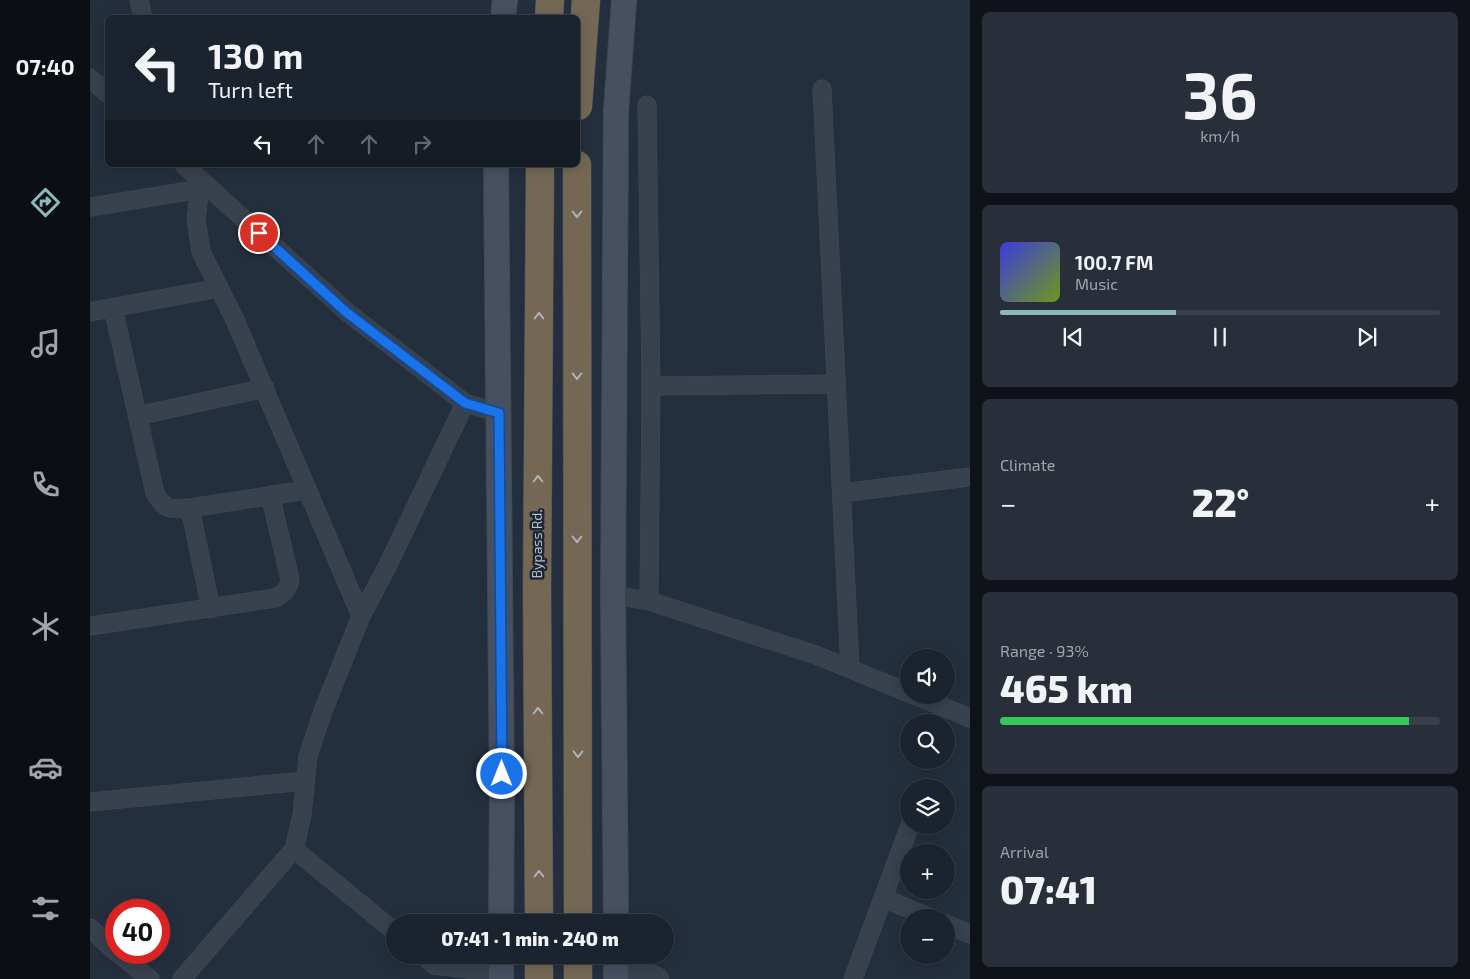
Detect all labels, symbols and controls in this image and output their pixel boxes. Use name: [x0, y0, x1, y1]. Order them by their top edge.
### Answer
text: 130 m: [208, 34, 303, 76]
icon: left: [125, 35, 190, 100]
text: 07:40: [15, 53, 75, 79]
text: 36: [1182, 54, 1258, 132]
text: Turn left: [208, 76, 293, 102]
text: km/h: [1200, 126, 1240, 145]
icon: left: [249, 130, 277, 158]
icon: ahead: [302, 130, 330, 158]
icon: ahead: [355, 130, 383, 158]
icon: right: [408, 130, 436, 158]
icon: directions: [28, 185, 63, 220]
one-way arrow: [572, 210, 582, 218]
pin: [238, 212, 280, 254]
icon: arrive: [245, 219, 273, 247]
text: 100.7 FM: [1075, 251, 1153, 274]
text: Music: [1075, 274, 1118, 293]
one-way arrow: [534, 312, 544, 320]
icon: previous: [1059, 323, 1087, 351]
icon: pause: [1206, 323, 1234, 351]
icon: next: [1353, 323, 1381, 351]
icon: music: [28, 326, 63, 361]
one-way arrow: [572, 372, 582, 380]
text: Climate: [1000, 455, 1055, 474]
icon: phone: [28, 467, 63, 502]
one-way arrow: [533, 475, 543, 482]
text: 22°: [1192, 479, 1249, 525]
text: −: [1000, 486, 1016, 520]
text: +: [1425, 486, 1440, 520]
street label: Bypass Rd.: [528, 509, 545, 579]
one-way arrow: [572, 535, 582, 543]
icon: climate: [28, 609, 63, 644]
text: Range · 93%: [1000, 641, 1089, 660]
map controls: [900, 649, 955, 964]
button: sound: [900, 649, 955, 704]
text: 465 km: [1000, 665, 1133, 711]
one-way arrow: [533, 707, 543, 715]
button: search: [900, 714, 955, 769]
position arrow: [475, 747, 527, 799]
icon: car: [28, 750, 63, 785]
one-way arrow: [573, 750, 583, 758]
button: layers: [900, 779, 955, 834]
text: Arrival: [1000, 842, 1049, 861]
button: +: [900, 844, 955, 899]
text: 07:41: [1000, 866, 1097, 912]
one-way arrow: [534, 870, 544, 878]
icon: filters: [28, 891, 63, 926]
speed limit sign: 40: [105, 899, 170, 964]
button: −: [900, 909, 955, 964]
text: 07:41 · 1 min · 240 m: [441, 927, 619, 950]

